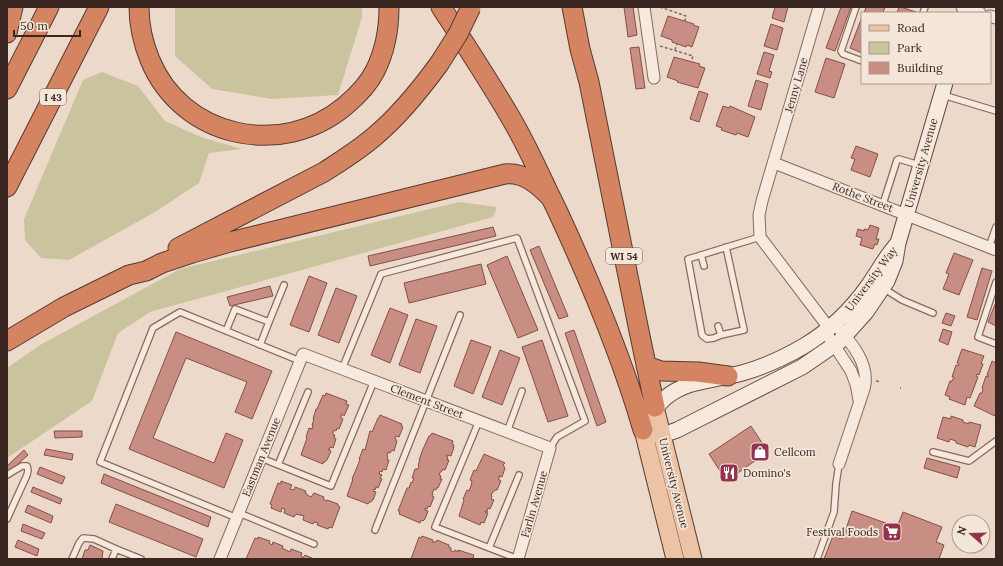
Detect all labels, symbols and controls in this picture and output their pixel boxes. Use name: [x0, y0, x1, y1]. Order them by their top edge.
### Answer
scale bar: [14, 12, 80, 38]
legend: [861, 12, 991, 84]
text: 50 m: [20, 18, 48, 33]
text: Road: [897, 20, 925, 35]
text: Park: [897, 40, 923, 55]
street label: Jenny Lane: [781, 56, 811, 115]
text: Building: [897, 60, 943, 75]
road number: I 43: [40, 89, 66, 105]
street label: University Avenue: [901, 116, 941, 210]
street label: Rothe Street: [831, 179, 896, 215]
street label: University Way: [842, 244, 900, 314]
road number: WI 54: [606, 248, 642, 264]
street label: Clement Street: [388, 381, 466, 422]
street label: Eastman Avenue: [239, 415, 283, 499]
street label: University Avenue: [656, 436, 692, 530]
shop icon: Cellcom: [749, 441, 771, 463]
place label: Cellcom: [774, 445, 816, 459]
restaurant icon: Domino's: [718, 462, 740, 484]
place label: Domino's: [743, 466, 791, 480]
street label: Farlin Avenue: [518, 469, 550, 539]
north arrow: [951, 514, 991, 554]
supermarket icon: Festival Foods: [881, 521, 903, 543]
text: N: [954, 524, 970, 537]
place label: Festival Foods: [806, 525, 878, 539]

